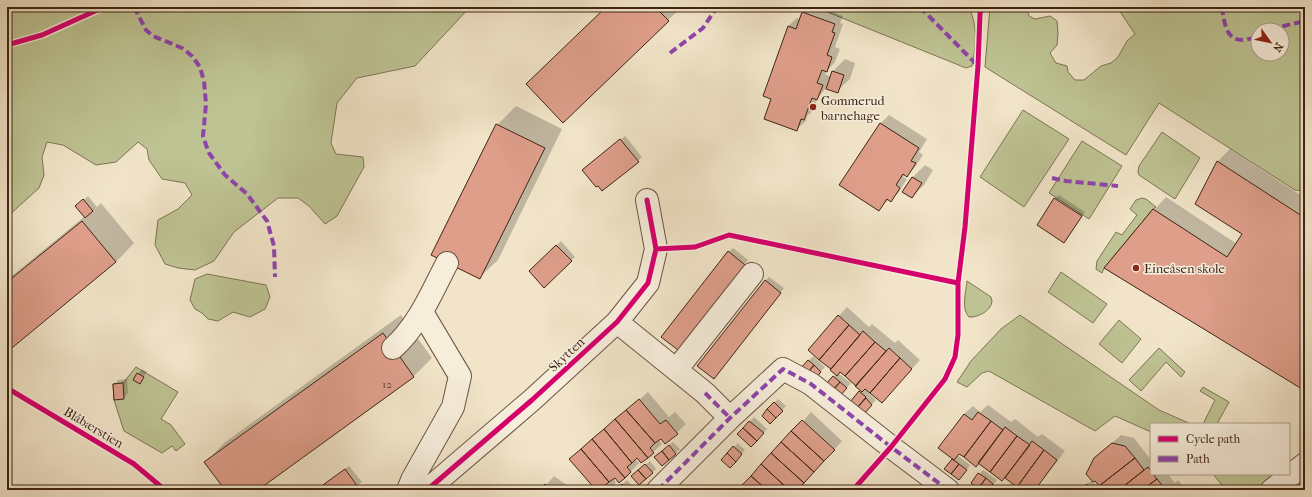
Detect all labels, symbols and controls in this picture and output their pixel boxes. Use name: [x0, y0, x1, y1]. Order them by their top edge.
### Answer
north arrow: [1250, 22, 1290, 62]
text: N: [1270, 40, 1286, 55]
place label: Gommerud barnehage: [820, 93, 886, 123]
marker: Gommerud barnehage: [808, 102, 818, 112]
place label: Eineåsen skole: [1144, 261, 1226, 276]
marker: Eineåsen skole: [1131, 263, 1141, 273]
street label: Skytten: [545, 334, 588, 375]
house number: 12: [382, 378, 392, 391]
street label: Blåbærstien: [61, 404, 127, 451]
legend: [1150, 423, 1290, 475]
text: Cycle path: [1186, 432, 1241, 446]
text: Path: [1186, 452, 1210, 466]

